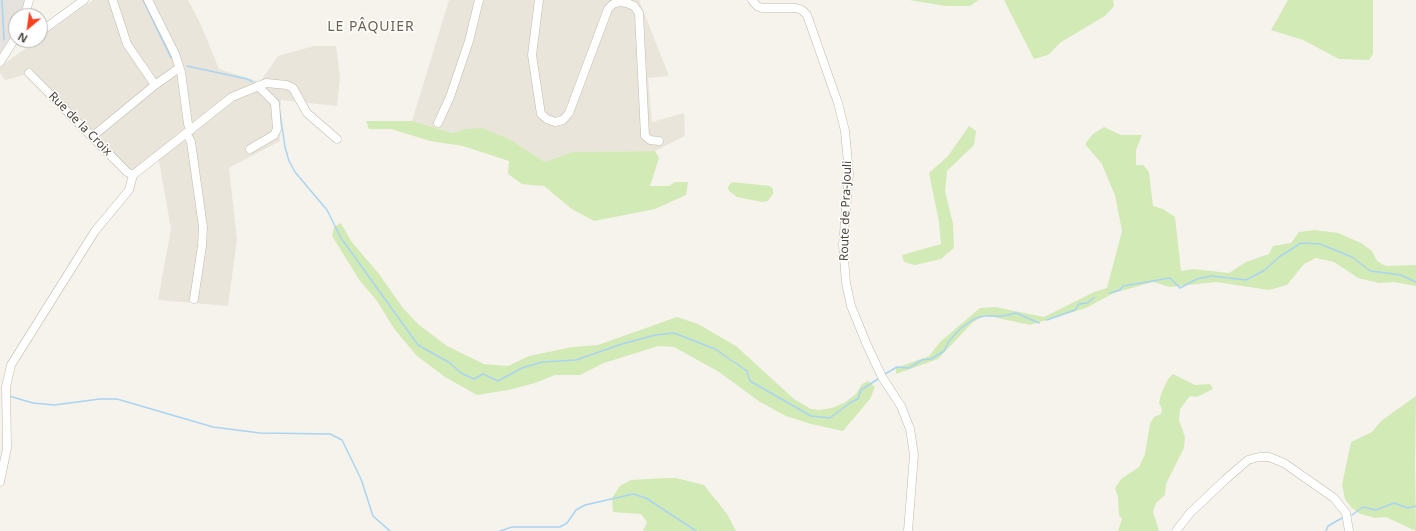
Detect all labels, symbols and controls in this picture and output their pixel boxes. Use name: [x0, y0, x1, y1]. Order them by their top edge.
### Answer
north arrow: [8, 8, 48, 48]
district label: LE PÂQUIER: [327, 19, 415, 35]
text: N: [15, 29, 30, 47]
street label: Rue de la Croix: [45, 89, 115, 159]
street label: Route de Pra-Jouli: [837, 161, 855, 261]

